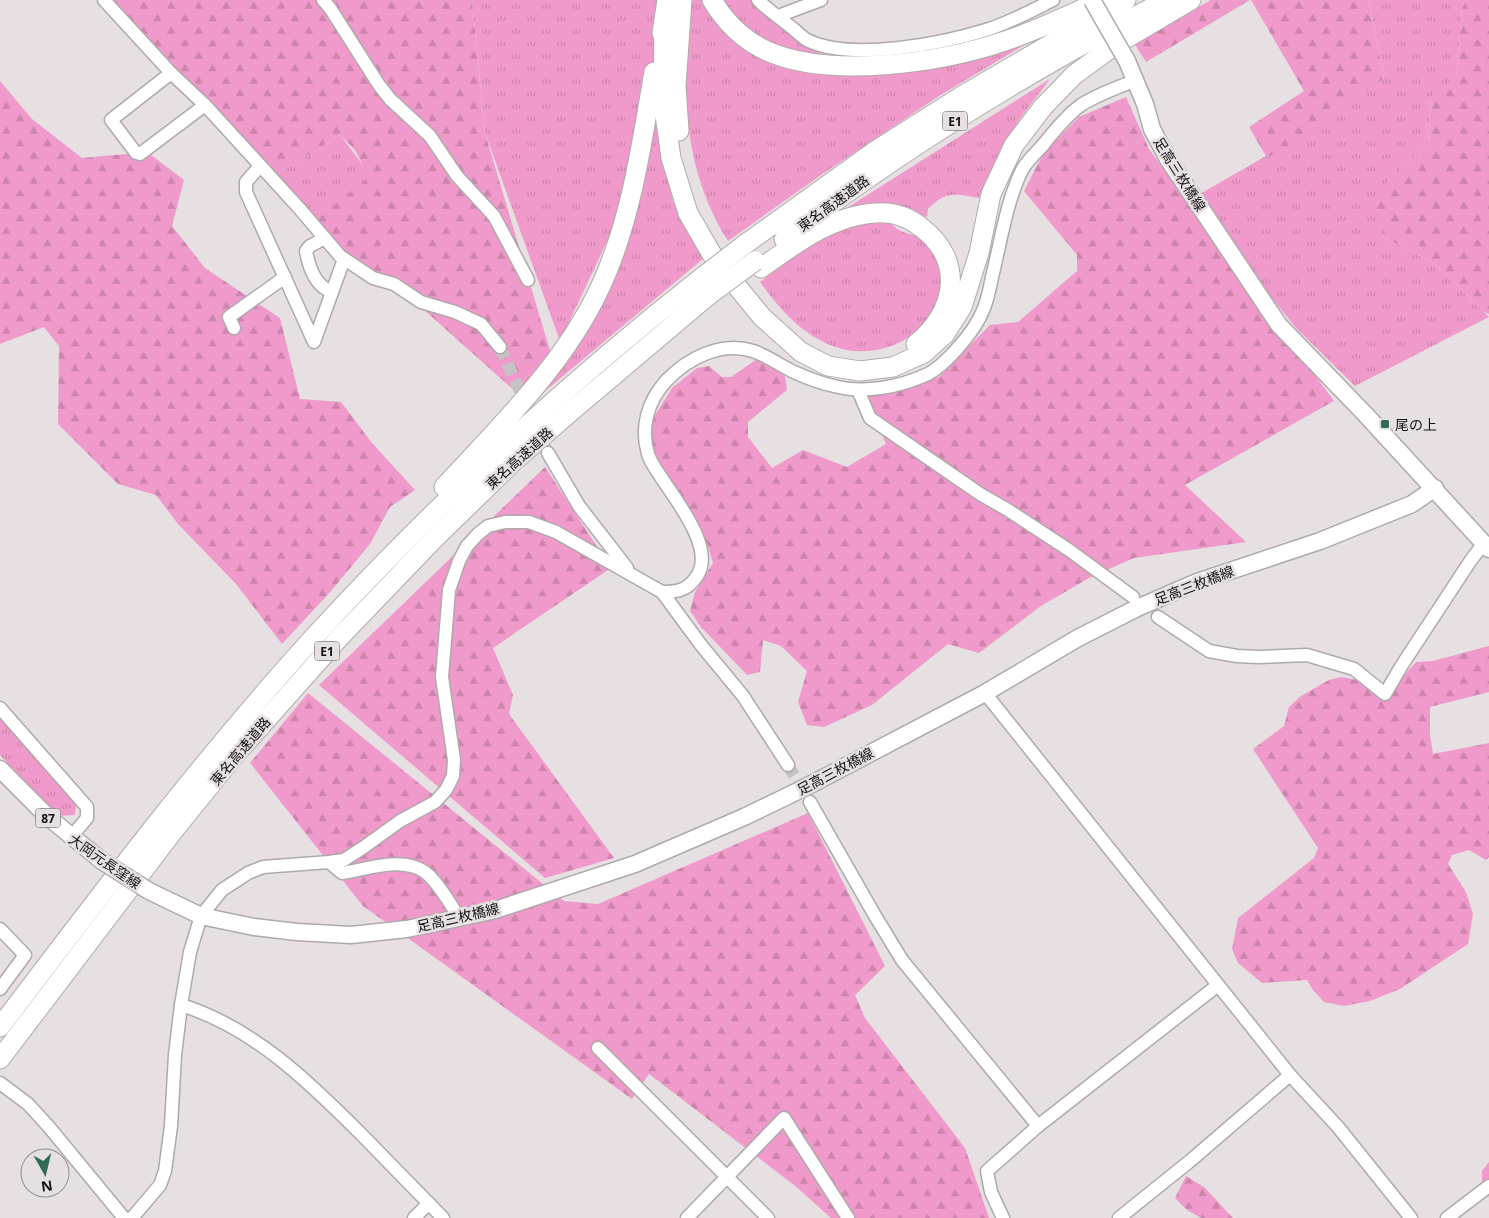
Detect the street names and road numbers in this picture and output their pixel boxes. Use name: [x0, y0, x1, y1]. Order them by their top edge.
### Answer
road number: E1: [942, 112, 968, 130]
street label: 足高三枚橋線: [1150, 133, 1210, 215]
street label: 東名高速道路: [793, 171, 873, 235]
street label: 東名高速道路: [481, 423, 557, 493]
street label: 足高三枚橋線: [1151, 561, 1237, 609]
road number: E1: [314, 641, 340, 660]
street label: 東名高速道路: [206, 713, 274, 789]
street label: 足高三枚橋線: [793, 743, 877, 799]
road number: 87: [36, 808, 60, 828]
street label: 大岡元長窪線: [65, 829, 145, 893]
street label: 足高三枚橋線: [415, 898, 501, 936]

